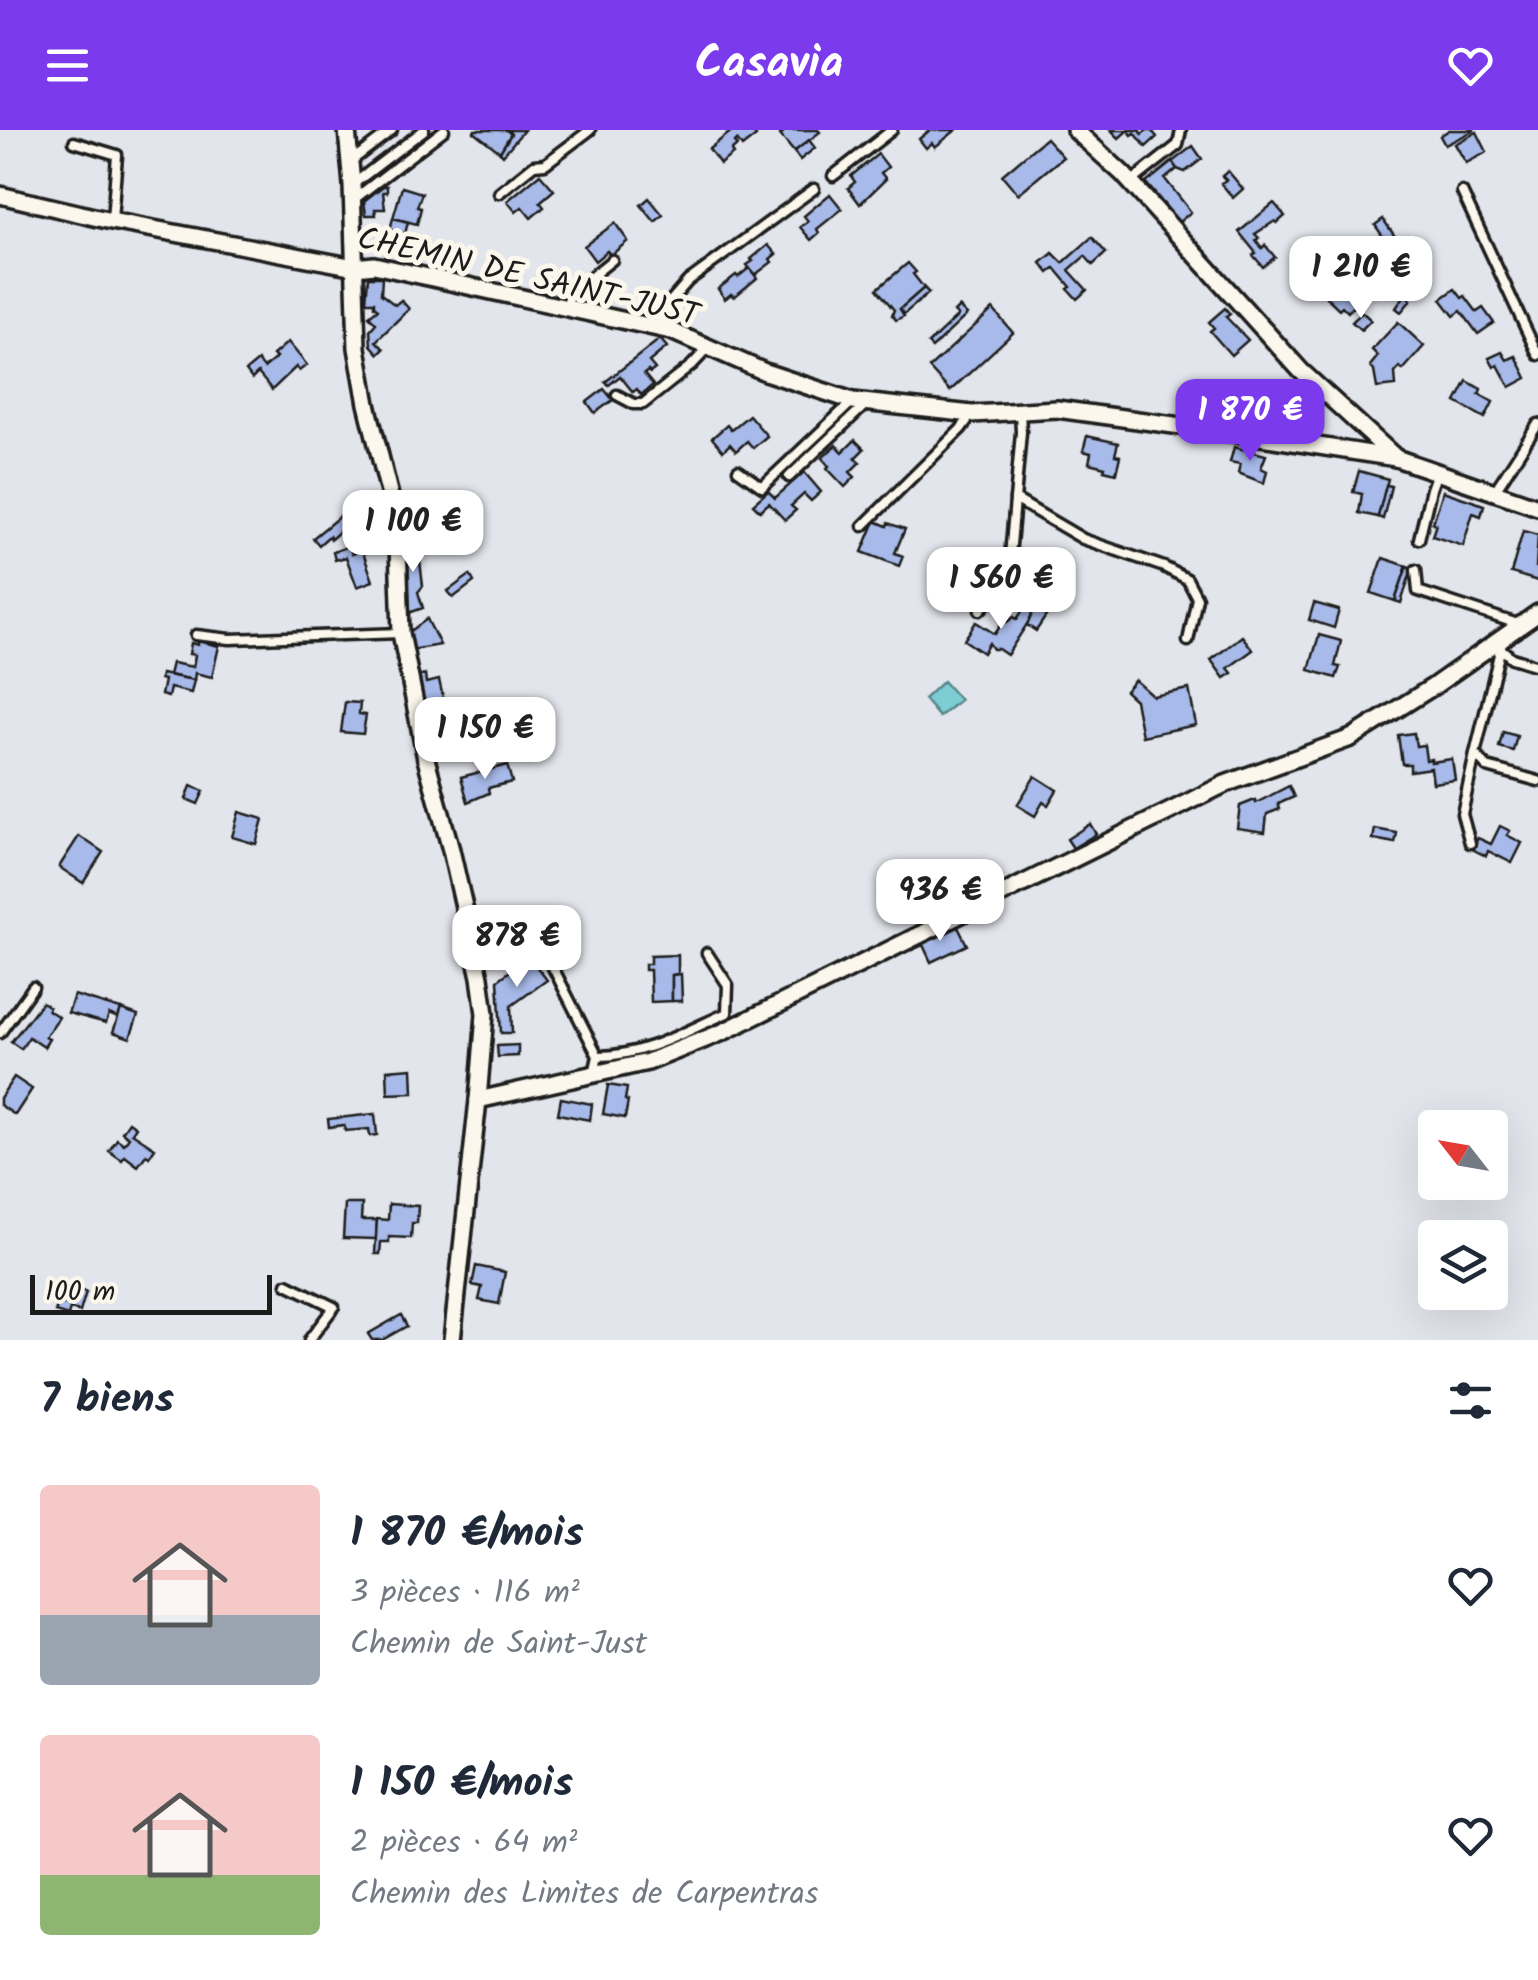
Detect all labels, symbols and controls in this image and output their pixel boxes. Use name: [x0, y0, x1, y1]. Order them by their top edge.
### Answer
text: Casavia: [695, 29, 843, 101]
icon: menu: [40, 38, 95, 93]
icon: heart: [1443, 38, 1498, 93]
street label: CHEMIN DE SAINT-JUST: [352, 214, 707, 343]
pin: 1 210 €: [1269, 236, 1453, 321]
text: 1 210 €: [1311, 243, 1411, 294]
pin: 1 870 €: [1158, 379, 1342, 464]
text: 1 870 €: [1198, 386, 1303, 437]
pin: 1 100 €: [321, 490, 505, 575]
text: 1 100 €: [364, 497, 462, 548]
pin: 1 560 €: [909, 547, 1093, 632]
text: 1 560 €: [949, 554, 1053, 605]
pin: 1 150 €: [393, 697, 577, 782]
text: 1 150 €: [437, 704, 533, 755]
pin: 936 €: [870, 859, 1010, 944]
text: 936 €: [898, 866, 982, 917]
pin: 878 €: [447, 905, 587, 990]
text: 878 €: [474, 912, 560, 963]
north arrow: [1418, 1110, 1508, 1200]
map controls: [1418, 1110, 1508, 1310]
button: layers: [1418, 1220, 1508, 1310]
scale bar: [30, 1270, 272, 1314]
text: 100 m: [45, 1270, 115, 1315]
text: 7 biens: [40, 1367, 174, 1434]
icon: filters: [1443, 1373, 1498, 1428]
text: 1 870 €/mois: [350, 1501, 584, 1568]
icon: home: [120, 1525, 240, 1645]
icon: heart: [1443, 1558, 1498, 1613]
text: 3 pièces · 116 m²: [350, 1568, 580, 1619]
text: Chemin de Saint-Just: [350, 1619, 647, 1670]
text: 1 150 €/mois: [350, 1751, 573, 1818]
icon: home: [120, 1775, 240, 1895]
icon: heart: [1443, 1808, 1498, 1863]
text: 2 pièces · 64 m²: [350, 1818, 577, 1869]
text: Chemin des Limites de Carpentras: [350, 1869, 818, 1920]

